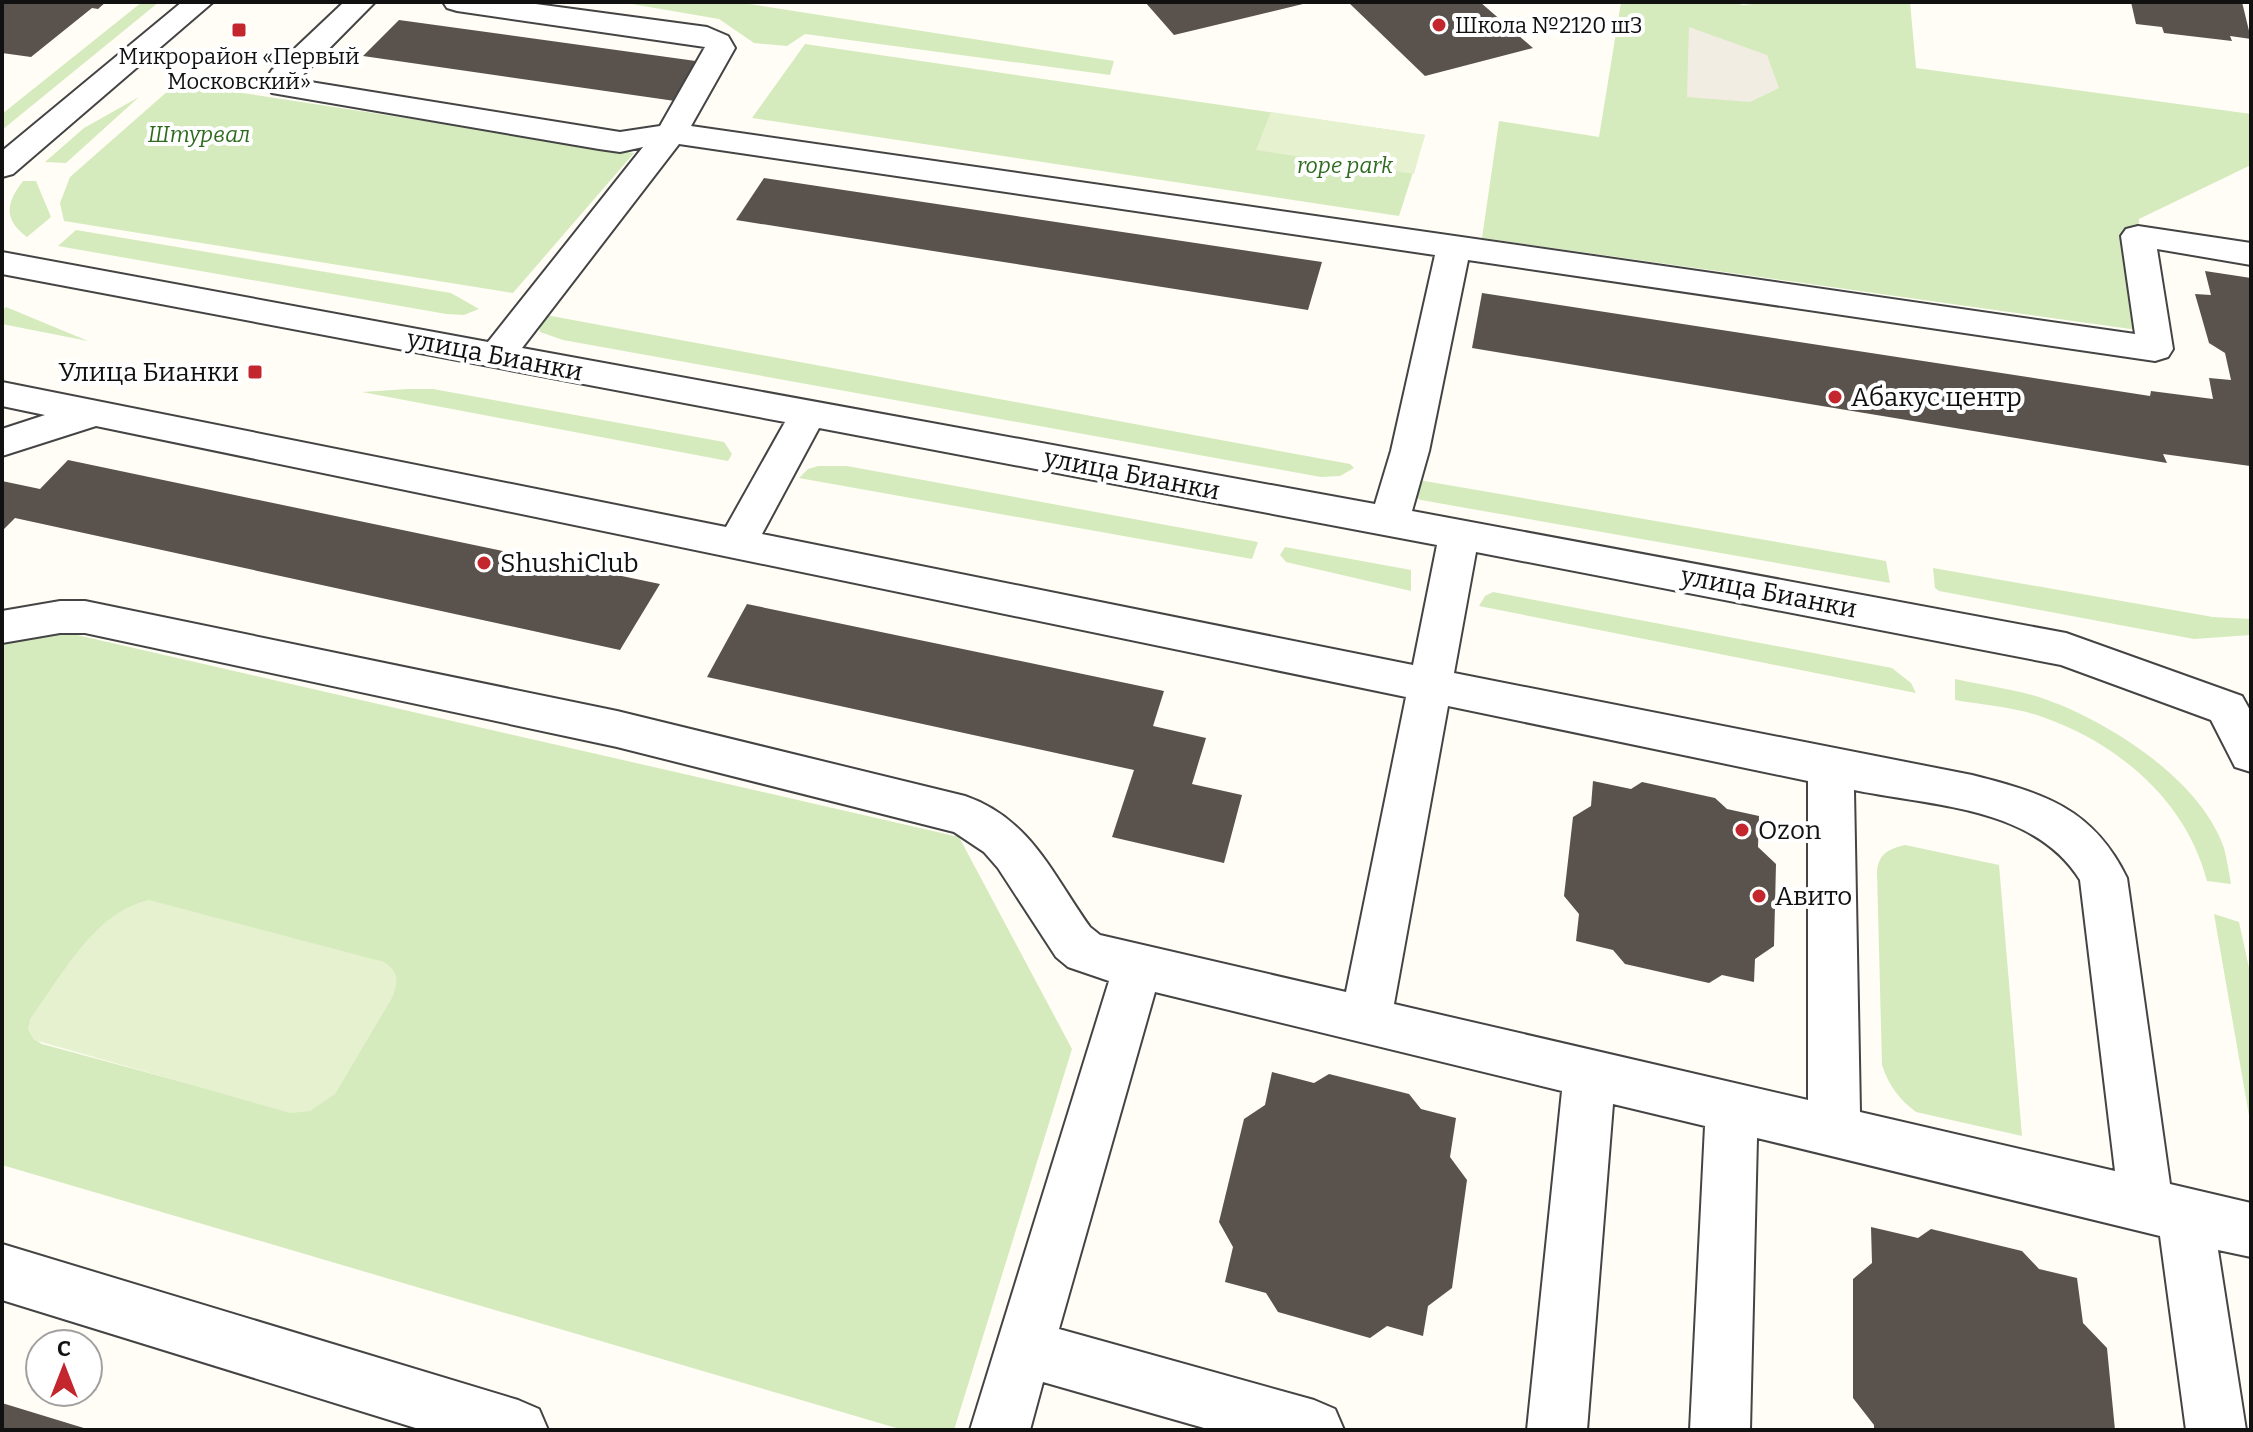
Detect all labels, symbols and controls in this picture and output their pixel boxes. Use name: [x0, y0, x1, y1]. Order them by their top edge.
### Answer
place label: Школа №2120 ш3: [1455, 12, 1643, 39]
marker: Школа №2120 ш3: [1430, 16, 1448, 34]
marker: Микрорайон «Первый Московский»: [230, 21, 248, 39]
place label: Микрорайон «Первый Московский»: [119, 43, 359, 95]
park label: Штурвал: [148, 121, 250, 148]
park label: rope park: [1297, 152, 1394, 179]
street label: улица Бианки: [403, 323, 585, 388]
place label: Улица Бианки: [58, 357, 239, 388]
marker: Улица Бианки: [246, 363, 264, 381]
place label: Абакус центр: [1851, 382, 2022, 413]
marker: Абакус центр: [1826, 388, 1844, 406]
street label: улица Бианки: [1040, 442, 1222, 507]
place label: ShushiClub: [500, 548, 639, 579]
marker: ShushiClub: [475, 554, 493, 572]
street label: улица Бианки: [1677, 560, 1859, 625]
place label: Ozon: [1758, 815, 1822, 846]
marker: Ozon: [1733, 821, 1751, 839]
place label: Авито: [1775, 881, 1852, 912]
marker: Авито: [1750, 887, 1768, 905]
north arrow: [24, 1328, 104, 1408]
text: С: [57, 1335, 71, 1362]

